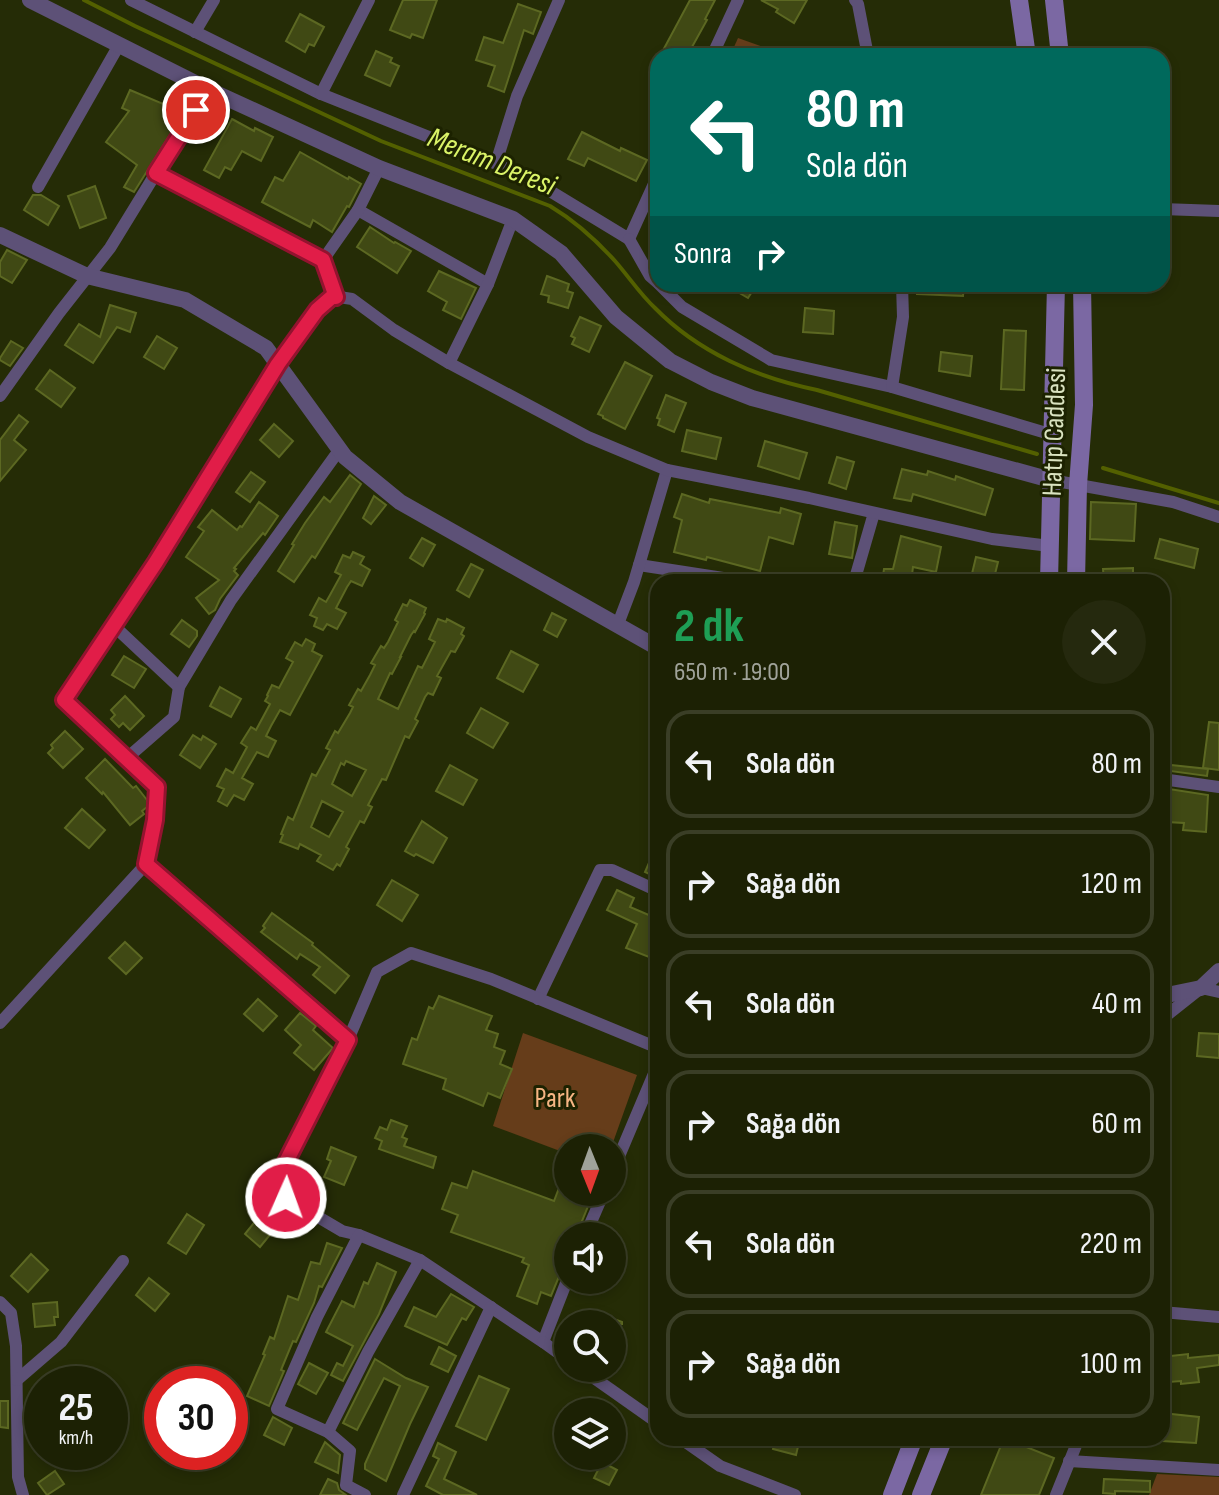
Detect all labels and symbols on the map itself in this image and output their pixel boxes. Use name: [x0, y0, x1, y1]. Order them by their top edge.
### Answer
pin: [162, 76, 230, 144]
water label: Meram Deresi: [422, 120, 562, 204]
street label: Hatıp Caddesi: [1036, 367, 1073, 497]
park label: Park: [535, 1082, 576, 1115]
north arrow: [554, 1134, 626, 1206]
position arrow: [244, 1156, 328, 1240]
speed limit sign: 30: [144, 1366, 248, 1470]

